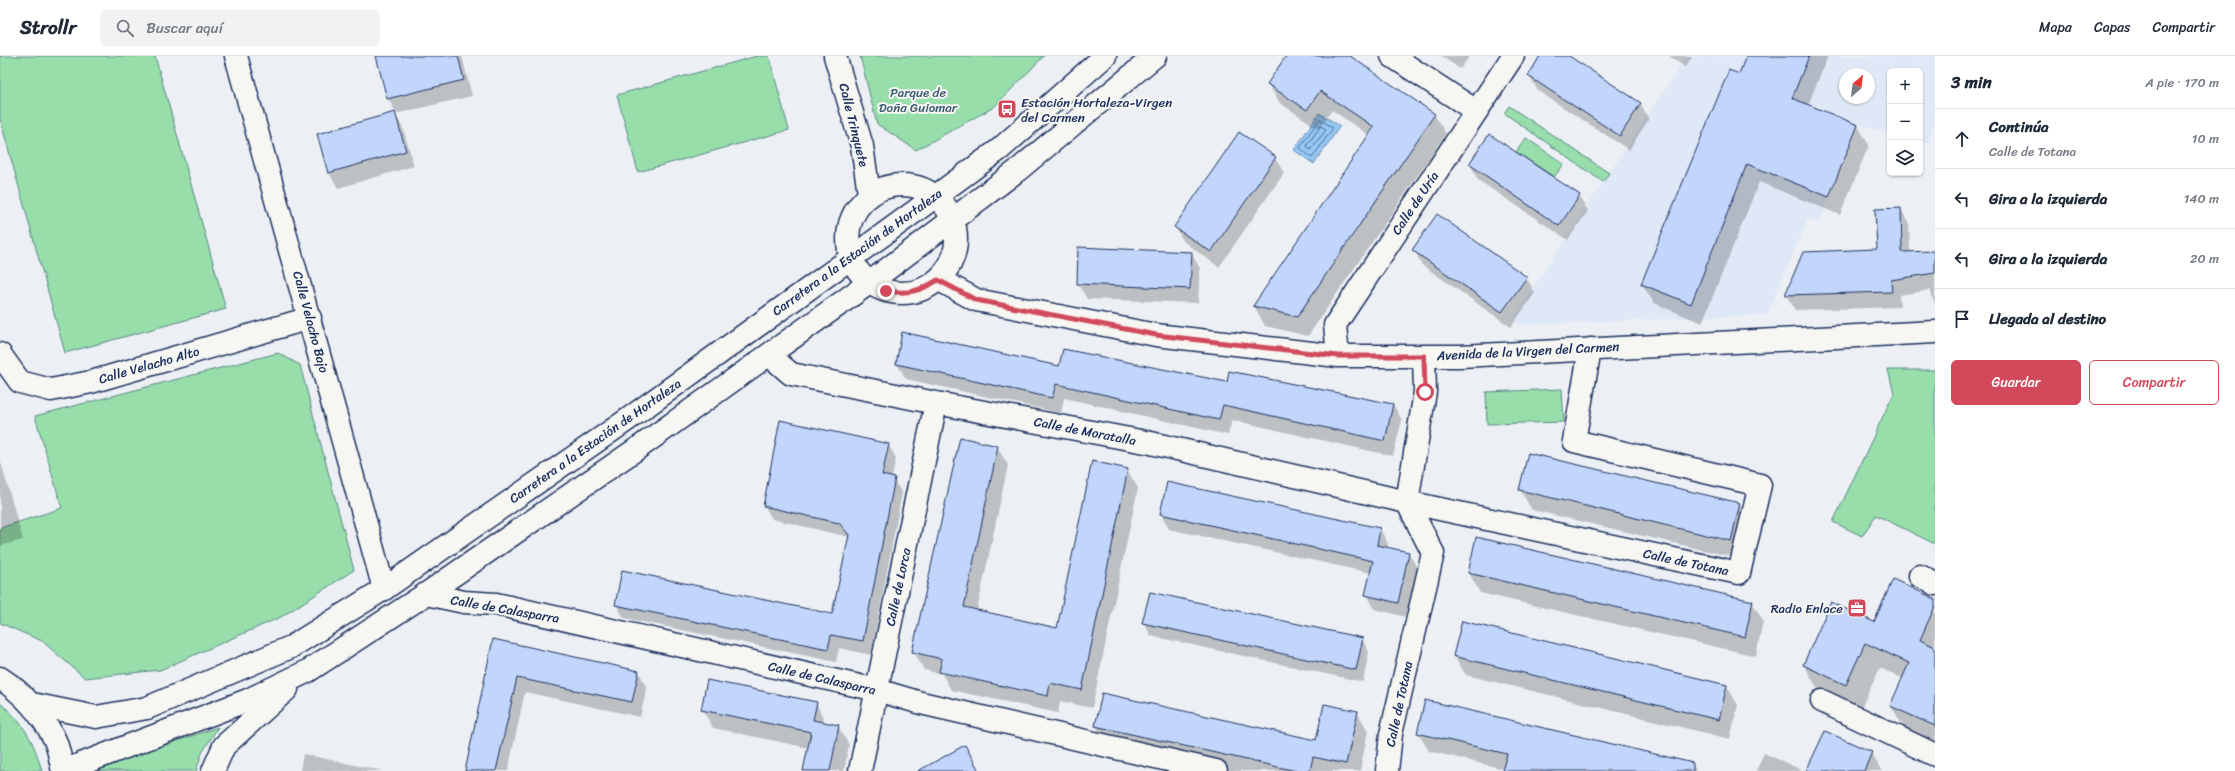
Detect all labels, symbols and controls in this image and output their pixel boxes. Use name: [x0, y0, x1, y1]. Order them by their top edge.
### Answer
search box: [100, 10, 380, 46]
text: Strollr: [20, 11, 76, 44]
text: Buscar aquí: [146, 15, 223, 41]
text: Mapa: [2039, 15, 2072, 40]
text: Capas: [2094, 15, 2131, 40]
text: Compartir: [2153, 15, 2215, 40]
icon: search: [114, 17, 136, 39]
text: 3 min: [1951, 67, 1992, 97]
north arrow: [1839, 68, 1875, 104]
map controls: [1887, 68, 1923, 176]
button: +: [1887, 68, 1923, 104]
text: A pie · 170 m: [2145, 71, 2219, 94]
street label: Calle Trinquete: [832, 81, 876, 169]
park label: Parque de Doña Guiomar: [879, 81, 958, 119]
place label: Estación Hortaleza-Virgen del Carmen: [1021, 91, 1172, 129]
bus stop icon: Estación Hortaleza-Virgen del Carmen: [996, 98, 1018, 120]
button: −: [1887, 104, 1923, 140]
text: Continúa: [1989, 114, 2048, 140]
text: 10 m: [2192, 127, 2219, 150]
icon: ahead: [1951, 128, 1973, 150]
button: layers: [1887, 140, 1923, 176]
text: Calle de Totana: [1989, 140, 2076, 163]
street label: Calle de Uría: [1385, 166, 1445, 240]
street label: Carretera a la Estación de Hortaleza: [767, 182, 948, 322]
text: Gira a la izquierda: [1989, 186, 2107, 212]
text: 140 m: [2184, 187, 2219, 210]
icon: left: [1951, 188, 1973, 210]
text: Gira a la izquierda: [1989, 246, 2107, 272]
text: 20 m: [2190, 247, 2219, 270]
icon: left: [1951, 248, 1973, 270]
street label: Calle Velacho Bajo: [286, 268, 336, 376]
route end: [877, 282, 895, 300]
text: Llegada al destino: [1989, 306, 2106, 332]
icon: arrive: [1951, 308, 1973, 330]
street label: Avenida de la Virgen del Carmen: [1435, 335, 1620, 367]
street label: Calle Velacho Alto: [96, 339, 203, 390]
button: Guardar: [1951, 360, 2081, 405]
button: Compartir: [2089, 360, 2219, 405]
street label: Carretera a la Estación de Hortaleza: [504, 372, 686, 510]
route start: [1416, 383, 1434, 401]
street label: Calle de Moratalla: [1032, 410, 1139, 452]
street label: Calle de Totana: [1641, 542, 1731, 582]
street label: Calle de Lorca: [878, 545, 918, 628]
street label: Calle de Calasparra: [449, 588, 562, 630]
place label: Radio Enlace: [1771, 597, 1843, 620]
office icon: Radio Enlace: [1846, 597, 1868, 619]
street label: Calle de Calasparra: [766, 654, 879, 702]
street label: Calle de Totana: [1379, 659, 1419, 749]

